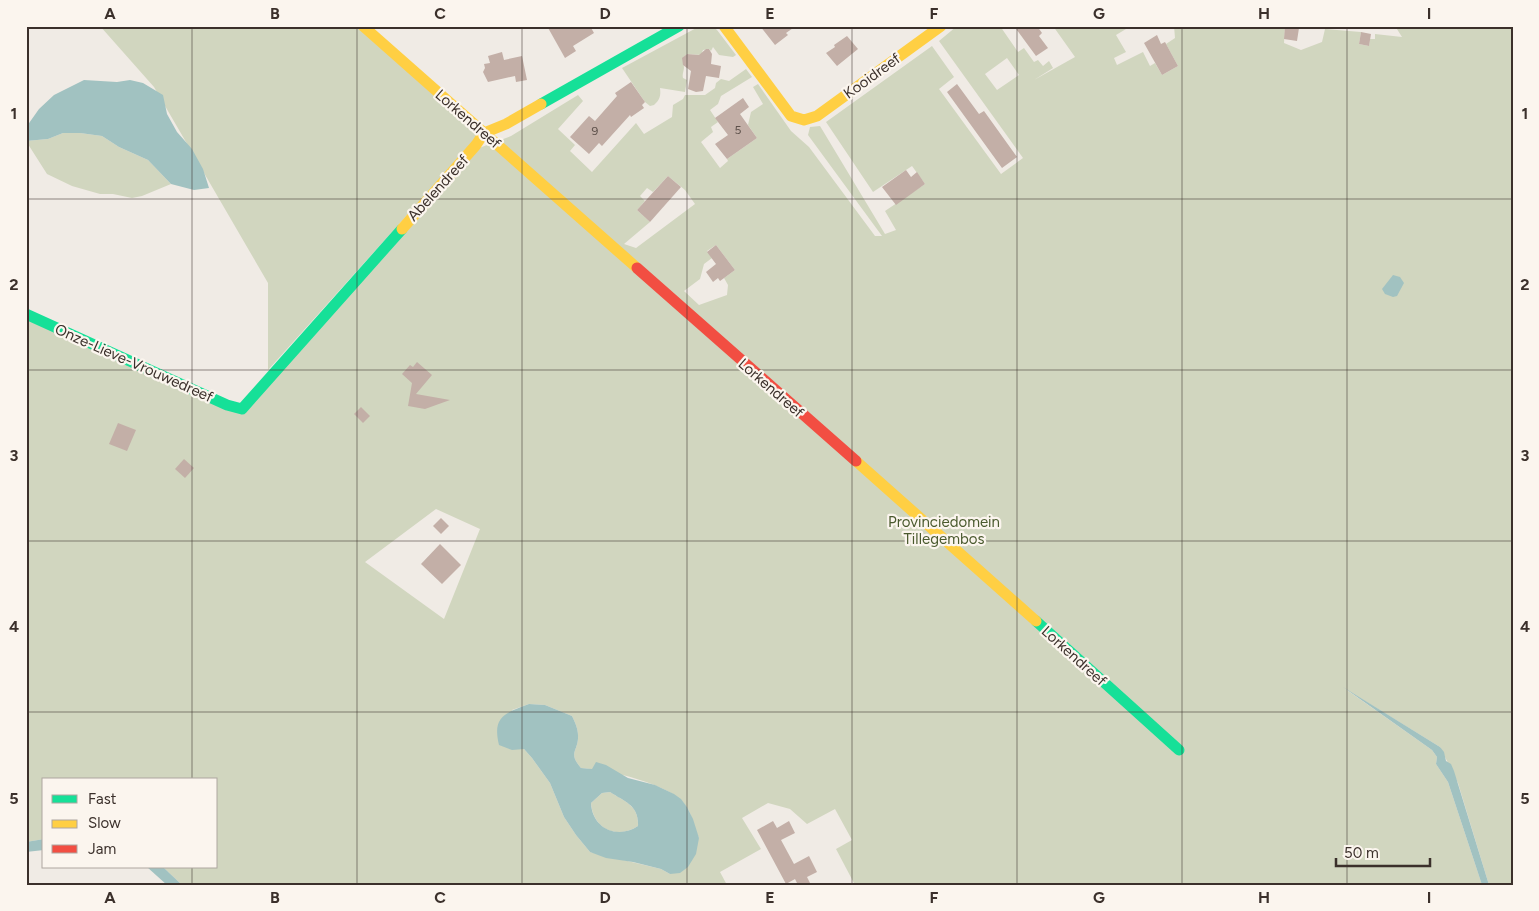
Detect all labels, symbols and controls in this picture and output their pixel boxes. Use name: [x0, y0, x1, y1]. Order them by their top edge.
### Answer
text: A: [104, 4, 116, 23]
text: B: [270, 4, 280, 23]
text: C: [434, 4, 446, 23]
text: D: [599, 4, 611, 23]
text: E: [765, 4, 775, 23]
text: F: [930, 4, 939, 23]
text: G: [1093, 4, 1105, 23]
text: H: [1258, 4, 1270, 23]
text: I: [1427, 4, 1431, 23]
street label: Kooidreef: [840, 49, 904, 103]
street label: Lorkendreef: [432, 86, 505, 153]
text: 1: [11, 104, 17, 123]
text: 1: [1522, 104, 1528, 123]
house number: 5: [735, 123, 742, 137]
house number: 9: [592, 124, 599, 138]
street label: Abelendreef: [404, 151, 473, 225]
text: 2: [9, 275, 19, 294]
text: 2: [1520, 275, 1530, 294]
street label: Onze-Lieve-Vrouwedreef: [52, 320, 216, 406]
street label: Lorkendreef: [735, 355, 808, 422]
text: 3: [10, 446, 19, 465]
text: 3: [1521, 446, 1530, 465]
park label: Provinciedomein Tillegembos: [888, 513, 1000, 548]
text: 4: [9, 617, 19, 636]
text: 4: [1520, 617, 1530, 636]
street label: Lorkendreef: [1038, 622, 1110, 690]
legend: [42, 778, 218, 868]
text: 5: [9, 789, 19, 808]
text: 5: [1520, 789, 1530, 808]
text: Fast: [88, 790, 117, 808]
text: Slow: [88, 814, 121, 832]
scale bar: [1336, 836, 1430, 868]
text: Jam: [88, 840, 116, 858]
text: 50 m: [1344, 844, 1379, 862]
text: A: [104, 888, 116, 907]
text: B: [270, 888, 280, 907]
text: C: [434, 888, 446, 907]
text: D: [599, 888, 611, 907]
text: E: [765, 888, 775, 907]
text: F: [930, 888, 939, 907]
text: G: [1093, 888, 1105, 907]
text: H: [1258, 888, 1270, 907]
text: I: [1427, 888, 1431, 907]

